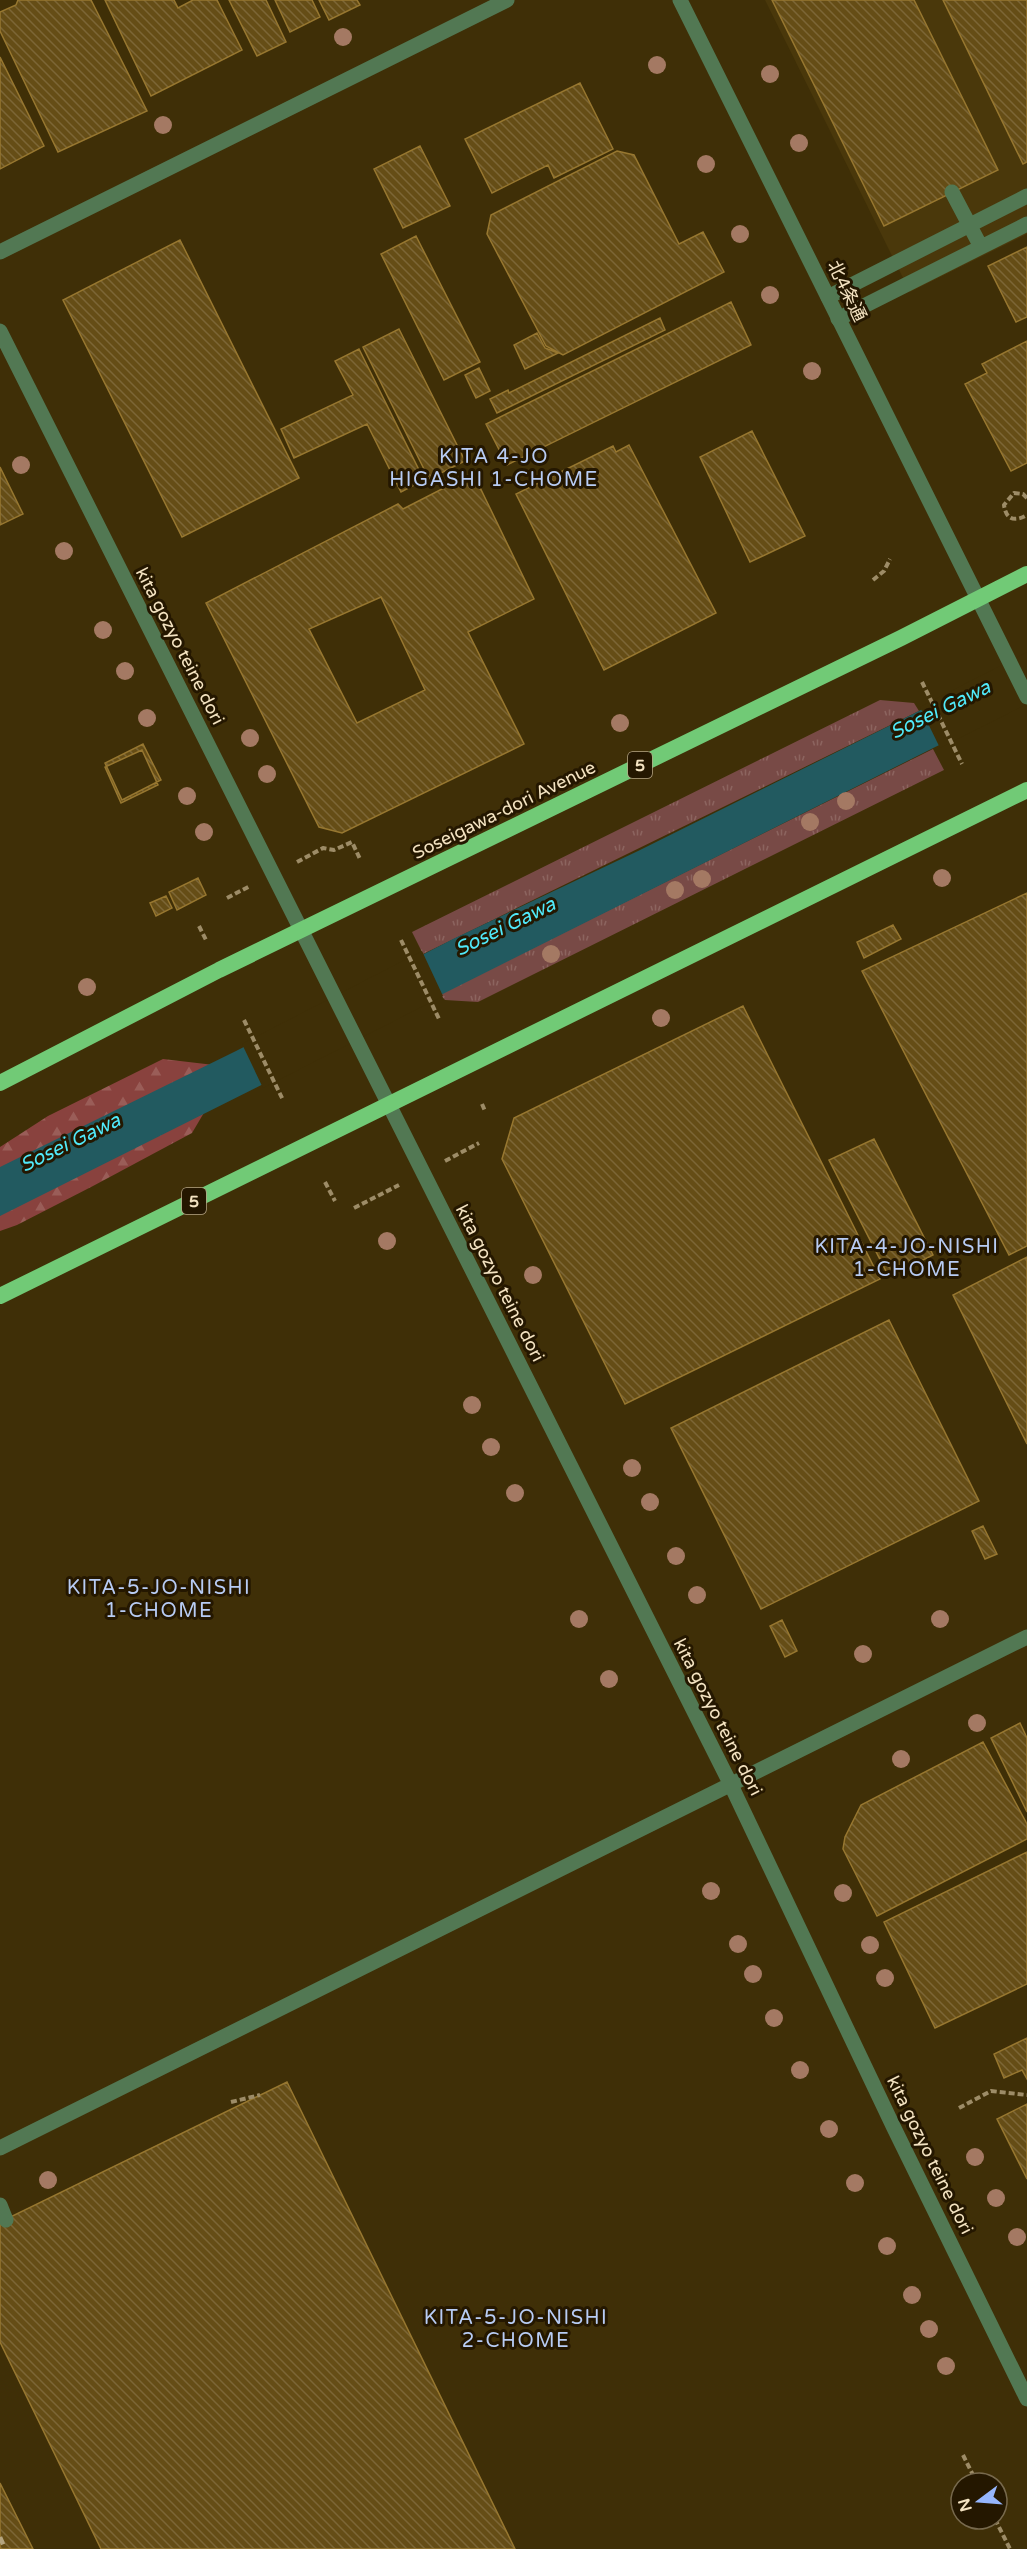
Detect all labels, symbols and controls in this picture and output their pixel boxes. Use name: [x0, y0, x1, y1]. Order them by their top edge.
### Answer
street label: 北4条通: [823, 257, 871, 325]
district label: KITA 4-JO HIGASHI 1-CHOME: [389, 445, 599, 492]
street label: kita gozyo teine dori: [131, 564, 229, 728]
water label: Sosei Gawa: [886, 675, 995, 745]
road number: 5: [628, 752, 652, 778]
street label: Soseigawa-dori Avenue: [409, 756, 599, 864]
water label: Sosei Gawa: [451, 892, 560, 962]
water label: Sosei Gawa: [16, 1108, 125, 1178]
road number: 5: [182, 1188, 206, 1214]
street label: kita gozyo teine dori: [451, 1201, 549, 1365]
district label: KITA-4-JO-NISHI 1-CHOME: [814, 1235, 1000, 1282]
district label: KITA-5-JO-NISHI 1-CHOME: [67, 1576, 251, 1623]
street label: kita gozyo teine dori: [669, 1635, 767, 1799]
street label: kita gozyo teine dori: [882, 2072, 978, 2238]
district label: KITA-5-JO-NISHI 2-CHOME: [424, 2306, 608, 2353]
north arrow: [949, 2471, 1009, 2531]
text: N: [954, 2496, 977, 2514]

